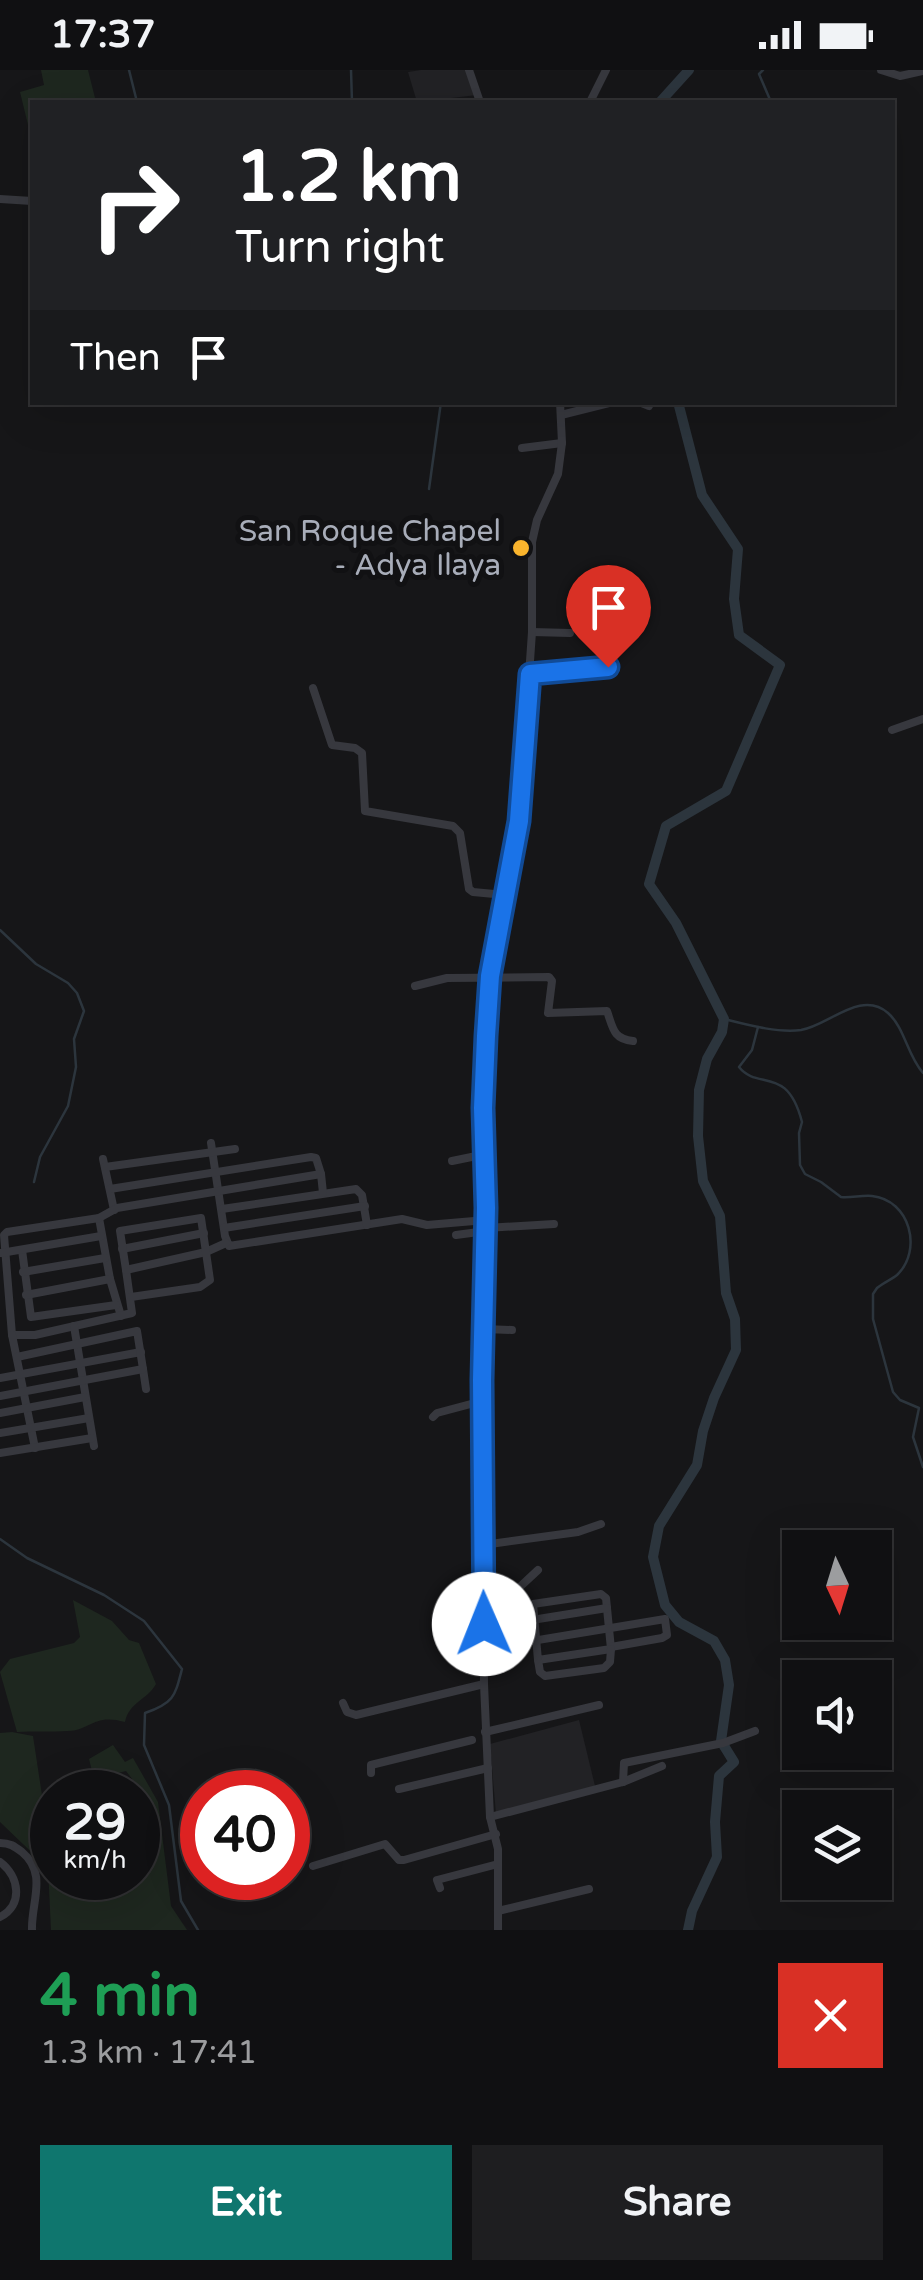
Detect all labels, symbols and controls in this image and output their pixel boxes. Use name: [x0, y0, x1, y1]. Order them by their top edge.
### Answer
text: 17:37: [50, 12, 155, 58]
text: 1.2 km: [235, 136, 462, 220]
icon: right: [70, 140, 200, 270]
text: Turn right: [235, 221, 444, 275]
icon: arrive: [181, 330, 236, 385]
text: Then: [70, 335, 161, 381]
place label: San Roque Chapel - Adya Ilaya: [239, 513, 501, 584]
marker: San Roque Chapel - Adya Ilaya: [510, 537, 532, 559]
pin: [566, 565, 651, 668]
icon: arrive: [581, 580, 636, 635]
north arrow: [782, 1530, 892, 1640]
map controls: [782, 1530, 892, 1900]
position arrow: [432, 1572, 536, 1676]
button: sound: [782, 1660, 892, 1770]
speed limit sign: 40: [180, 1770, 310, 1900]
button: layers: [782, 1790, 892, 1900]
text: 29: [64, 1793, 126, 1853]
text: km/h: [64, 1845, 126, 1875]
text: 4 min: [40, 1960, 200, 2032]
button: close: [778, 1963, 883, 2068]
text: 1.3 km · 17:41: [40, 2034, 257, 2072]
button: Exit: [40, 2145, 452, 2260]
button: Share: [472, 2145, 883, 2260]

